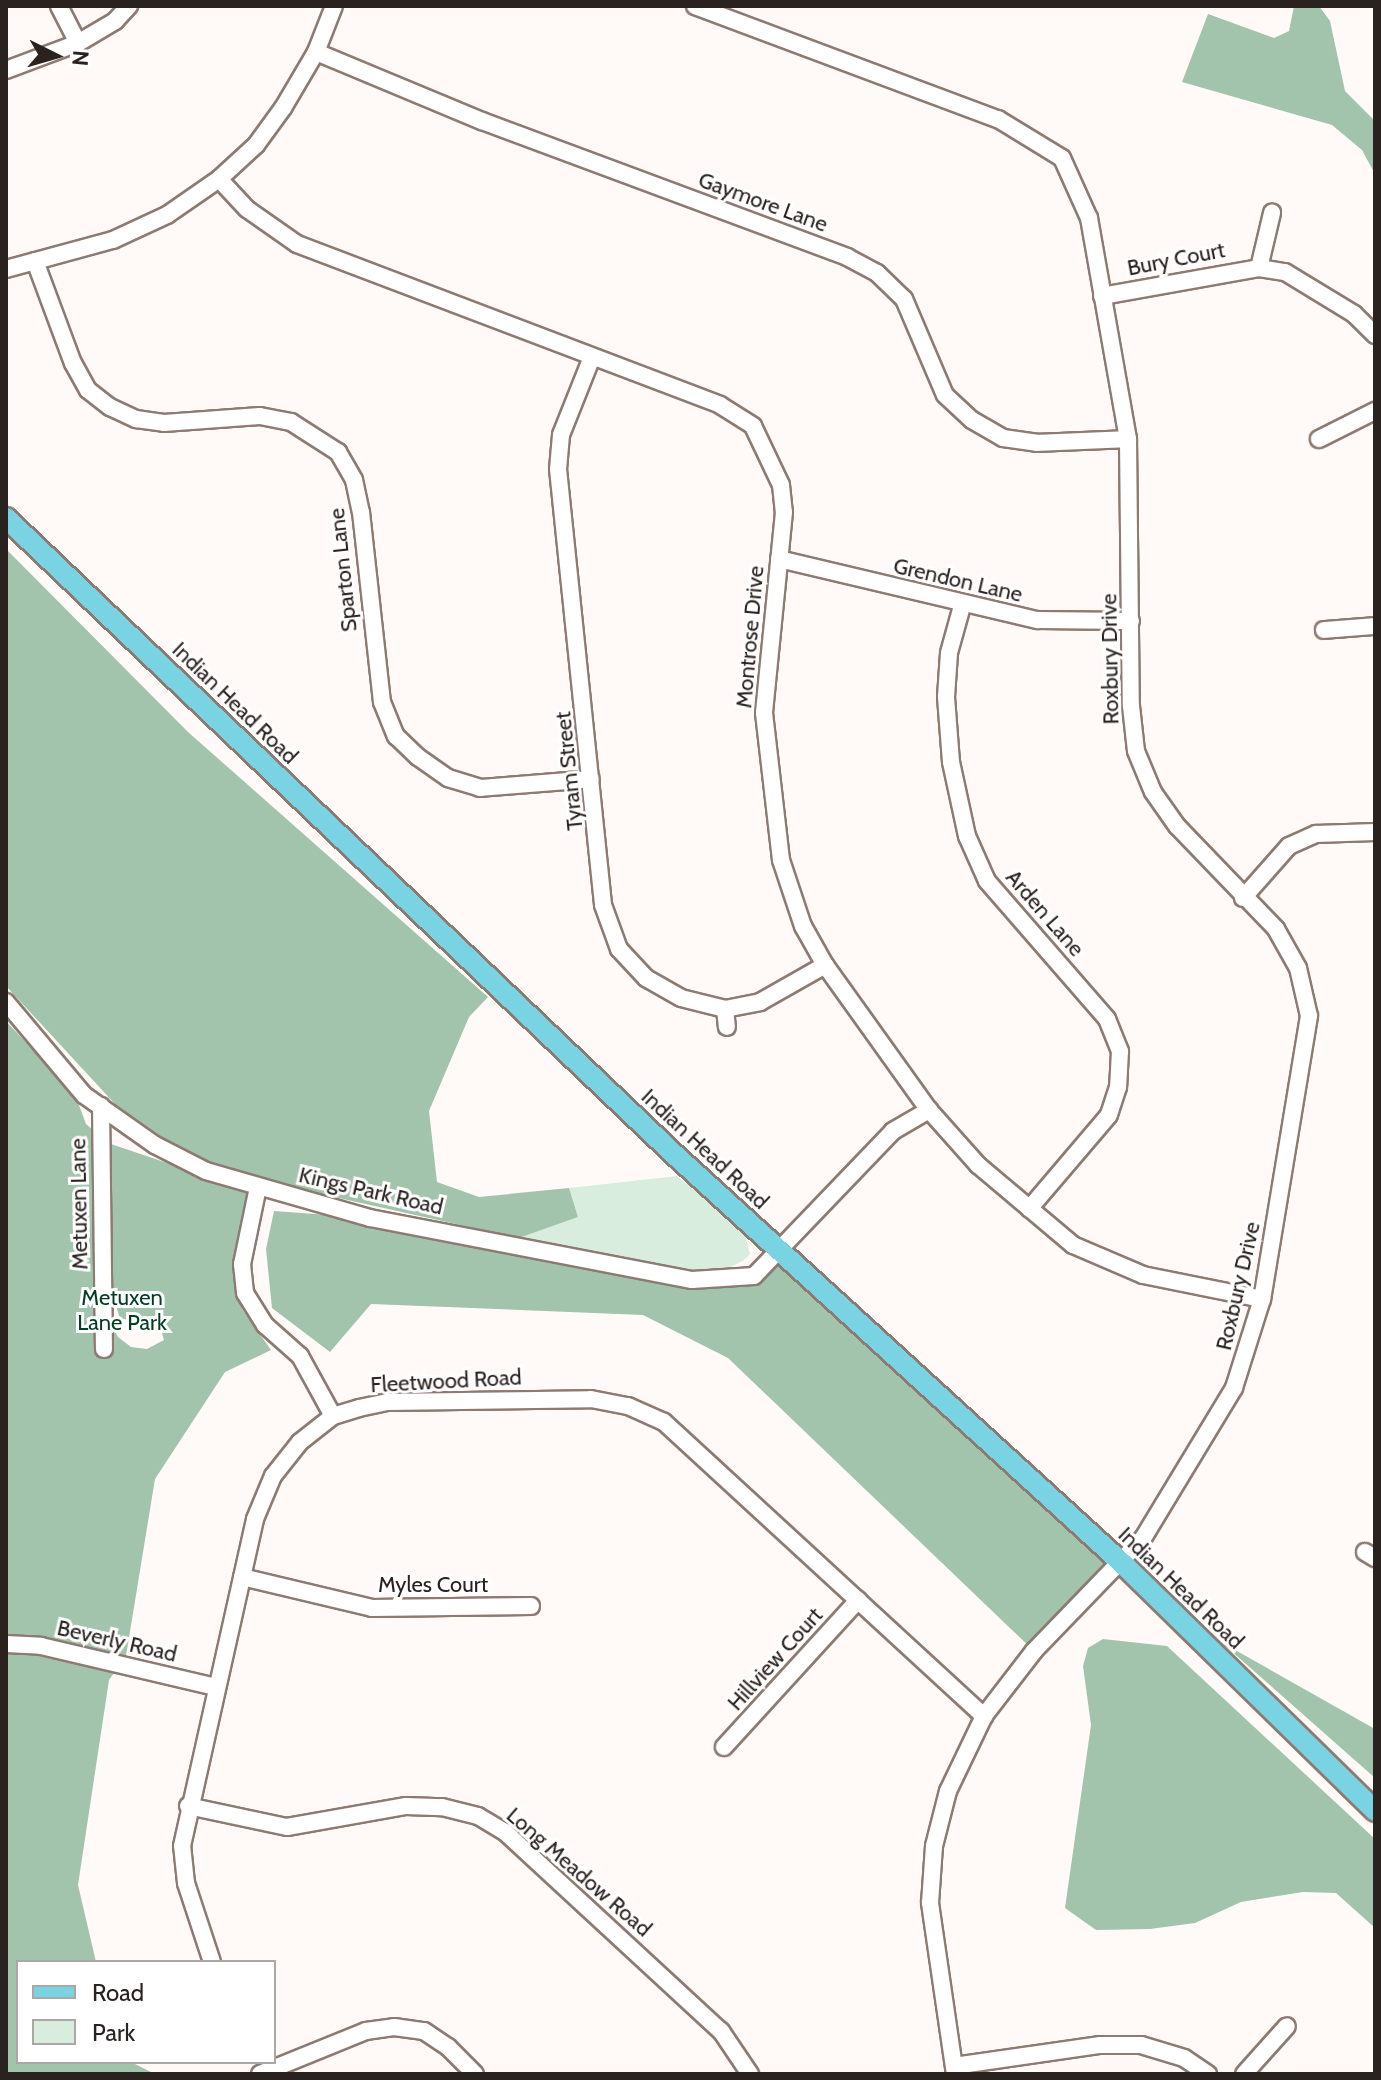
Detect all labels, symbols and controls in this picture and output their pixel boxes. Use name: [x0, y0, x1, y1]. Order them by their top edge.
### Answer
north arrow: [16, 16, 96, 96]
text: N: [66, 49, 95, 67]
street label: Gaymore Lane: [695, 166, 831, 238]
street label: Bury Court: [1125, 237, 1227, 281]
street label: Sparton Lane: [323, 507, 363, 633]
street label: Grendon Lane: [891, 552, 1025, 608]
street label: Montrose Drive: [731, 565, 769, 709]
street label: Roxbury Drive: [1096, 593, 1124, 725]
street label: Indian Head Road: [167, 636, 303, 770]
street label: Tyram Street: [550, 710, 588, 832]
street label: Arden Lane: [1000, 864, 1090, 962]
street label: Indian Head Road: [636, 1083, 774, 1215]
street label: Metuxen Lane: [65, 1138, 93, 1270]
street label: Kings Park Road: [296, 1162, 446, 1220]
street label: Roxbury Drive: [1210, 1219, 1266, 1353]
park label: Metuxen Lane Park: [77, 1284, 167, 1336]
street label: Fleetwood Road: [370, 1364, 522, 1398]
street label: Indian Head Road: [1113, 1521, 1249, 1655]
street label: Myles Court: [378, 1572, 488, 1598]
street label: Hillview Court: [722, 1602, 828, 1716]
street label: Beverly Road: [55, 1614, 179, 1668]
street label: Long Meadow Road: [501, 1802, 657, 1942]
legend: [16, 1960, 276, 2064]
text: Road: [92, 1978, 144, 2007]
text: Park: [92, 2018, 135, 2047]

